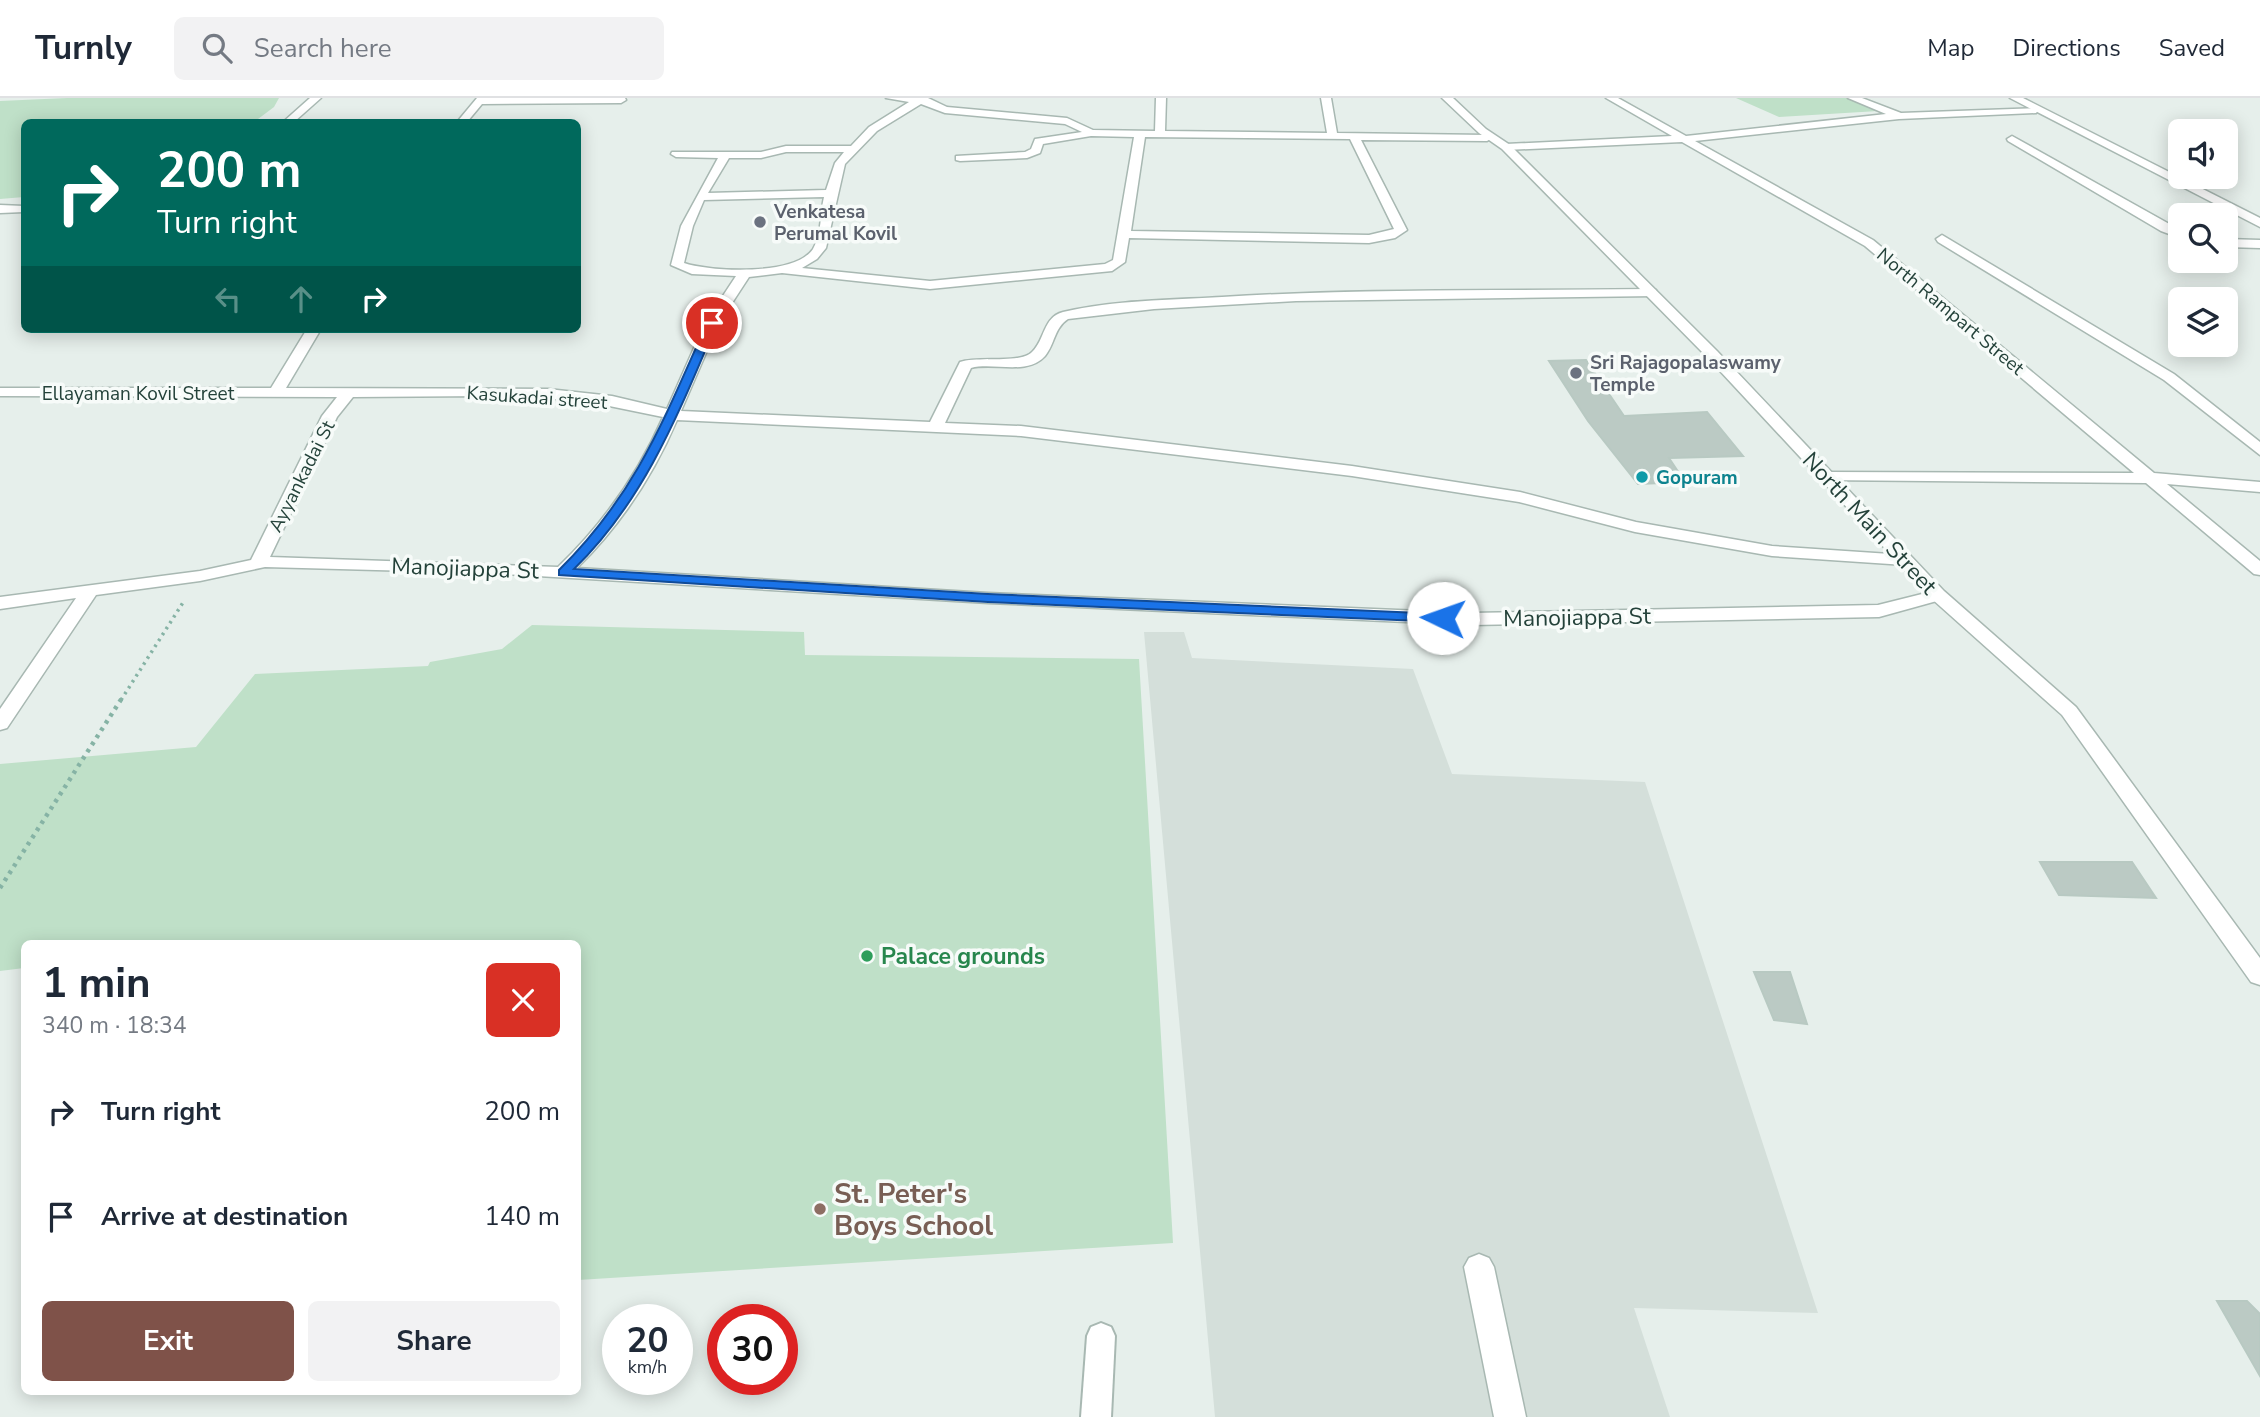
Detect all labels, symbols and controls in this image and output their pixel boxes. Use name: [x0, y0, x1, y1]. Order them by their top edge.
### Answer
search box: [174, 17, 664, 80]
text: Turnly: [35, 26, 132, 71]
icon: search: [198, 29, 236, 67]
text: Search here: [254, 31, 392, 66]
text: Map: [1927, 32, 1974, 64]
text: Directions: [2012, 32, 2121, 64]
text: Saved: [2159, 32, 2225, 64]
map controls: [2168, 119, 2238, 357]
button: sound: [2168, 119, 2238, 189]
text: 200 m: [157, 137, 301, 204]
icon: right: [42, 147, 133, 238]
place label: Venkatesa Perumal Kovil: [773, 199, 897, 247]
text: Turn right: [157, 201, 297, 244]
button: search: [2168, 203, 2238, 273]
marker: Venkatesa Perumal Kovil: [752, 214, 768, 230]
street label: North Rampart Street: [1871, 242, 2030, 381]
icon: left: [209, 280, 247, 318]
icon: ahead: [282, 280, 320, 318]
icon: right: [355, 280, 393, 318]
button: layers: [2168, 287, 2238, 357]
pin: [682, 293, 742, 353]
icon: arrive: [693, 304, 731, 342]
place label: Sri Rajagopalaswamy Temple: [1590, 350, 1782, 398]
marker: Sri Rajagopalaswamy Temple: [1568, 365, 1584, 381]
street label: Kasukadai street: [466, 380, 608, 416]
street label: Ellayaman Kovil Street: [42, 381, 235, 407]
street label: Ayyankadai St: [263, 416, 341, 537]
street label: North Main Street: [1795, 445, 1945, 602]
place label: Gopuram: [1656, 465, 1738, 491]
marker: Gopuram: [1634, 469, 1650, 485]
street label: Manojiappa St: [391, 550, 540, 587]
position arrow: [1406, 581, 1480, 655]
street label: Manojiappa St: [1503, 601, 1652, 634]
place label: Palace grounds: [881, 941, 1045, 972]
marker: Palace grounds: [859, 948, 875, 964]
text: 1 min: [42, 955, 151, 1012]
button: close: [486, 963, 560, 1037]
text: 340 m · 18:34: [42, 1010, 187, 1041]
icon: right: [42, 1093, 80, 1131]
text: Turn right: [101, 1094, 220, 1129]
text: 200 m: [484, 1094, 560, 1129]
place label: St. Peter's Boys School: [834, 1175, 993, 1245]
icon: arrive: [42, 1198, 80, 1236]
text: Arrive at destination: [101, 1199, 348, 1234]
text: 140 m: [484, 1199, 560, 1234]
marker: St. Peter's Boys School: [812, 1201, 828, 1217]
button: Exit: [42, 1301, 294, 1381]
button: Share: [308, 1301, 560, 1381]
speed limit sign: 30: [707, 1304, 798, 1395]
text: 20: [626, 1317, 669, 1364]
text: km/h: [628, 1355, 667, 1379]

